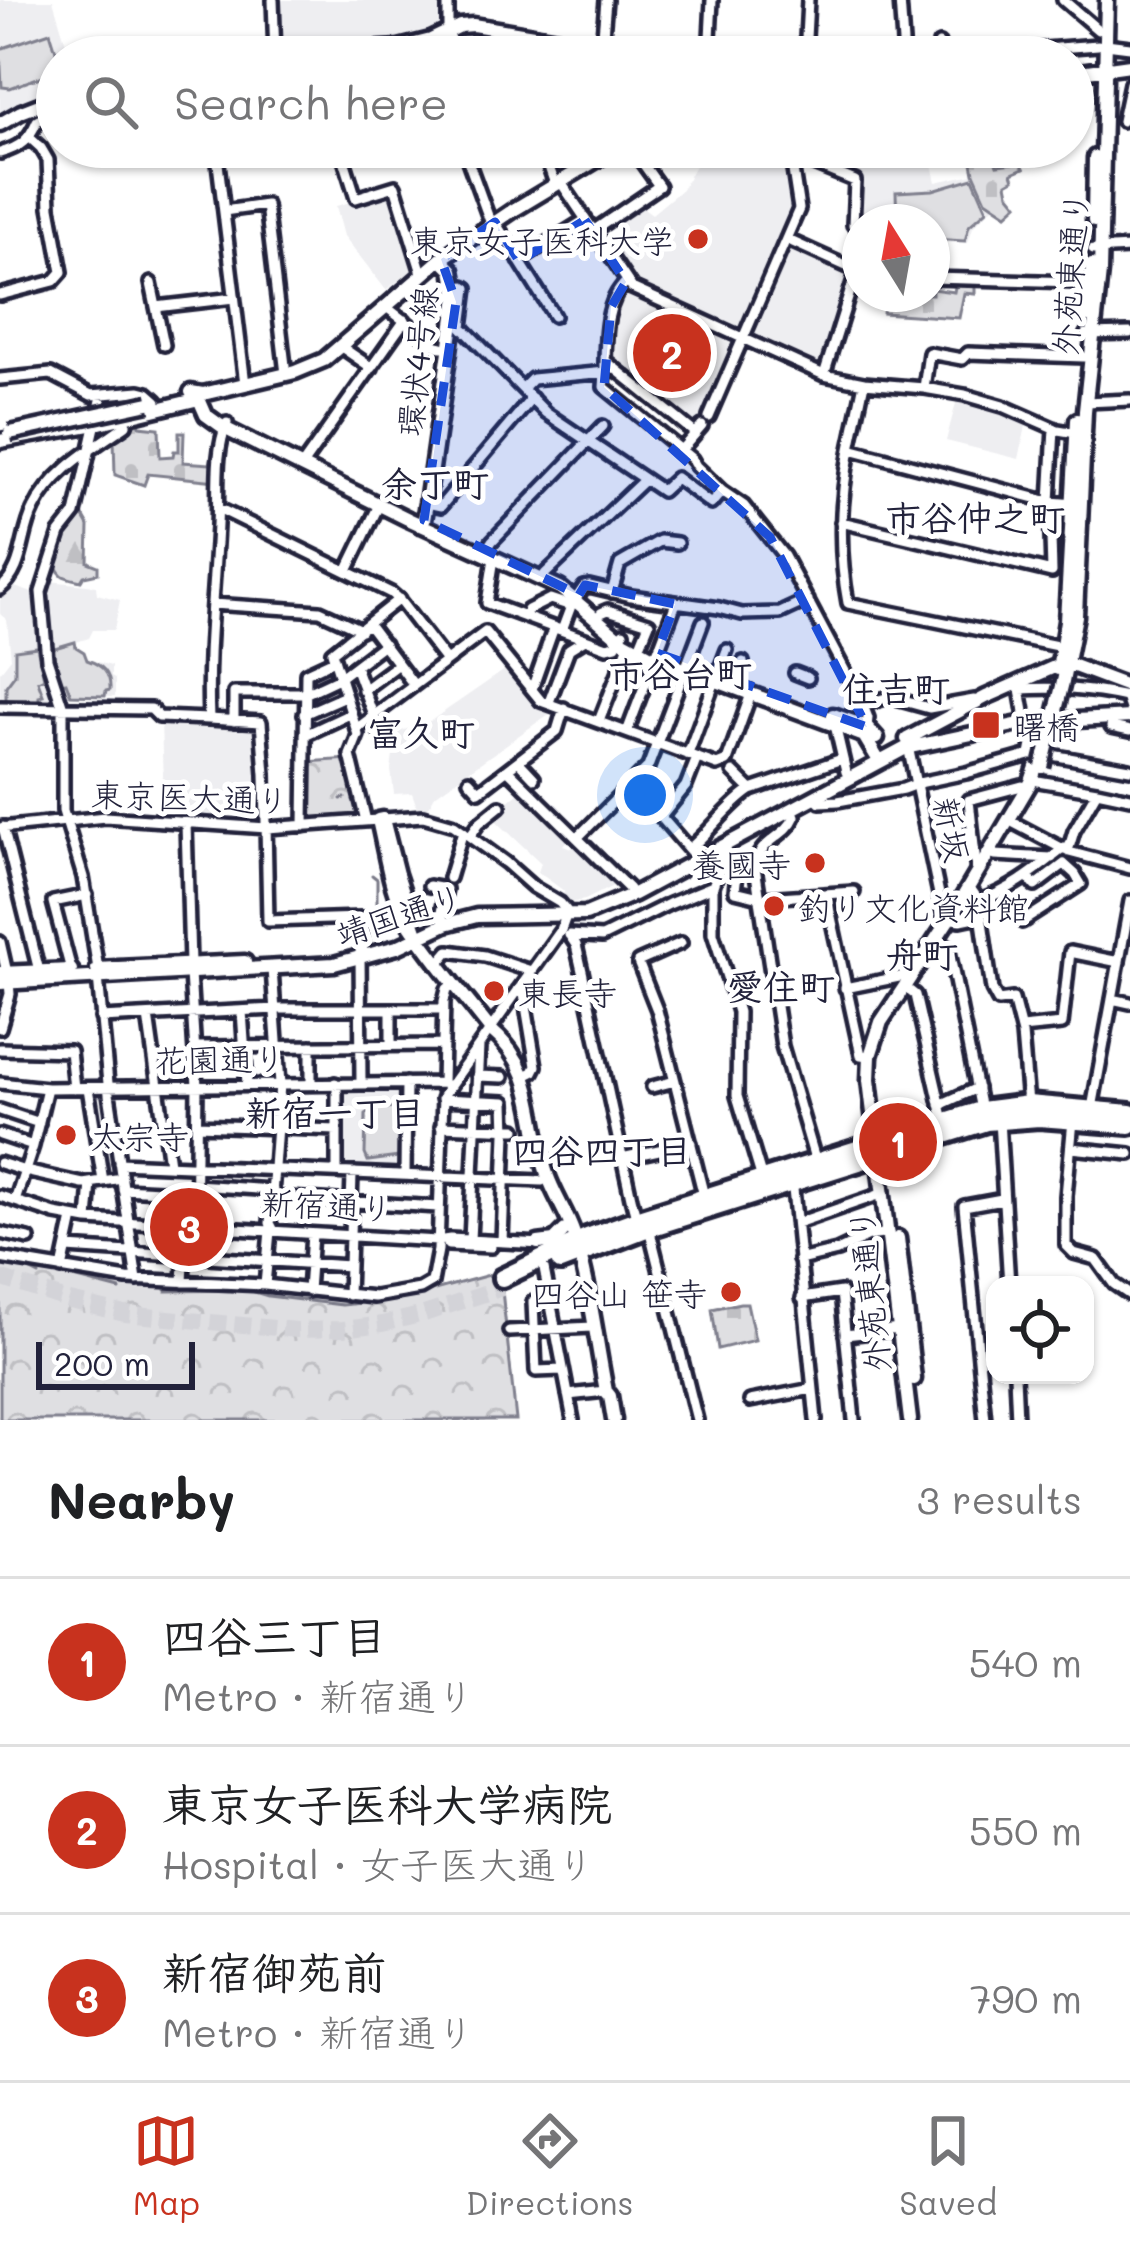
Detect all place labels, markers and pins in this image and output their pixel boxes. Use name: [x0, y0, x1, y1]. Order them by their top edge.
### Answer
place label: 東京女子医科大学: [410, 218, 674, 261]
marker: 東京女子医科大学: [685, 226, 711, 252]
pin: 2: [633, 308, 711, 398]
place label: 曙橋: [1013, 704, 1079, 747]
marker: 曙橋: [970, 709, 1002, 741]
place label: 養國寺: [692, 842, 791, 885]
marker: 養國寺: [802, 850, 828, 876]
place label: 釣り文化資料館: [798, 885, 1029, 928]
marker: 釣り文化資料館: [761, 893, 787, 919]
place label: 東長寺: [518, 970, 617, 1013]
marker: 東長寺: [481, 978, 507, 1004]
pin: 1: [859, 1097, 937, 1187]
place label: 太宗寺: [90, 1114, 189, 1157]
marker: 太宗寺: [53, 1122, 79, 1148]
pin: 3: [150, 1182, 228, 1272]
place label: 四谷山 笹寺: [531, 1271, 707, 1314]
marker: 四谷山 笹寺: [718, 1279, 744, 1305]

